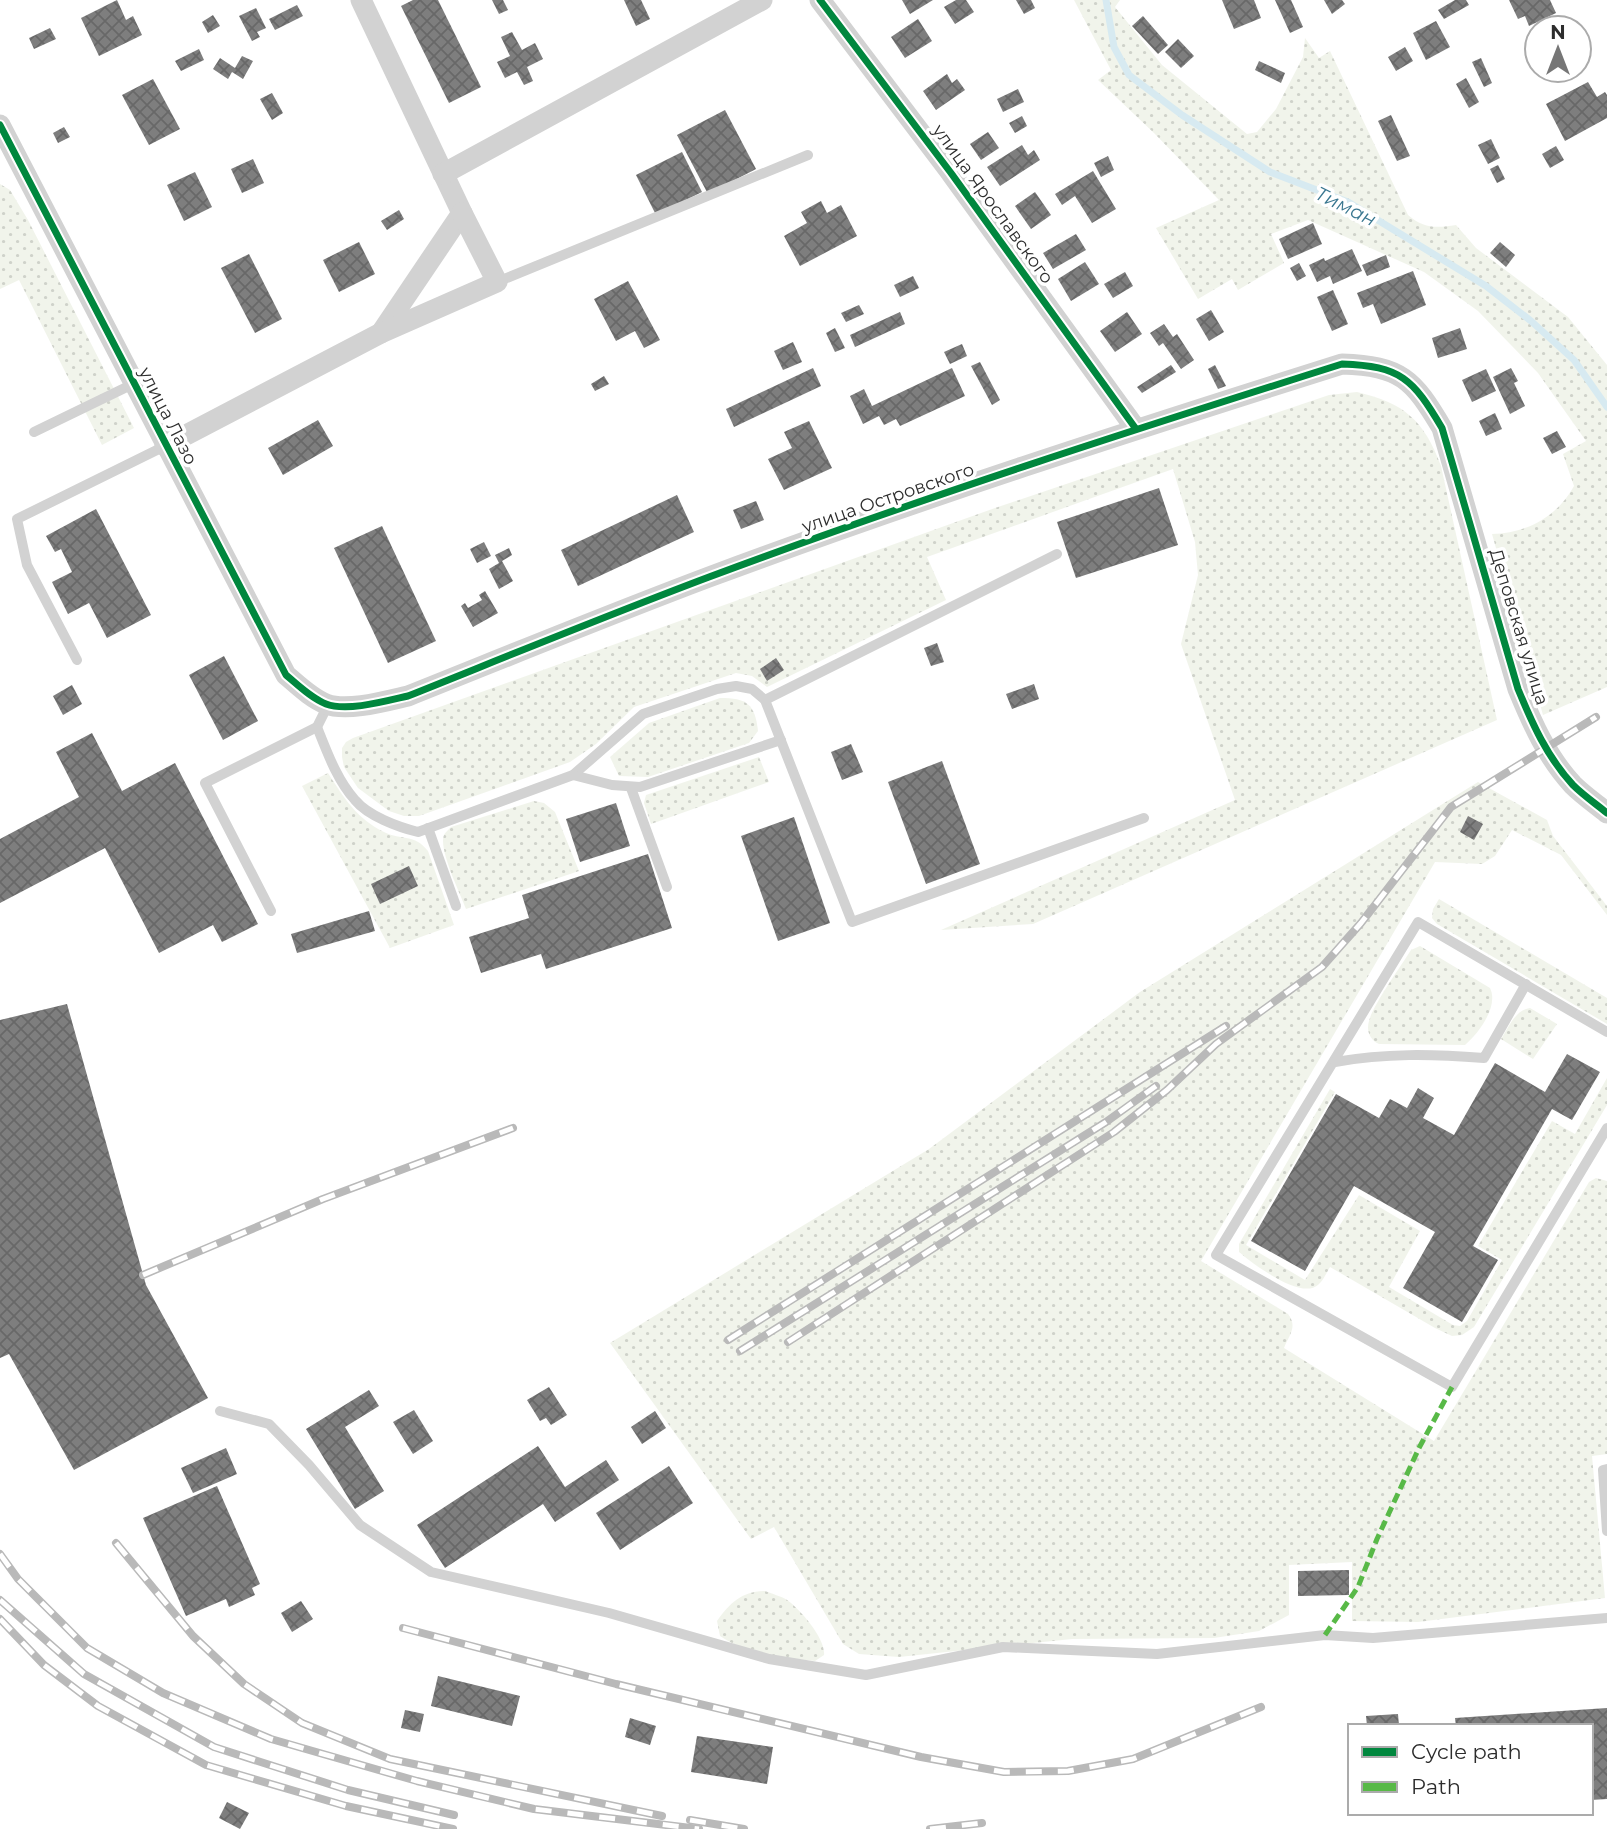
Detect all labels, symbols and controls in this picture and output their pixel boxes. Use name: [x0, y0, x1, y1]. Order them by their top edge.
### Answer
north arrow: [1523, 14, 1593, 84]
text: N: [1550, 21, 1566, 44]
street label: улица Ярославского: [927, 119, 1058, 288]
water label: Тиман: [1312, 182, 1380, 231]
street label: улица Лазо: [134, 363, 202, 468]
street label: улица Островского: [798, 458, 977, 538]
street label: Деповская улица: [1485, 546, 1553, 708]
legend: [1348, 1724, 1593, 1815]
text: Cycle path: [1411, 1739, 1522, 1764]
text: Path: [1411, 1774, 1461, 1799]

